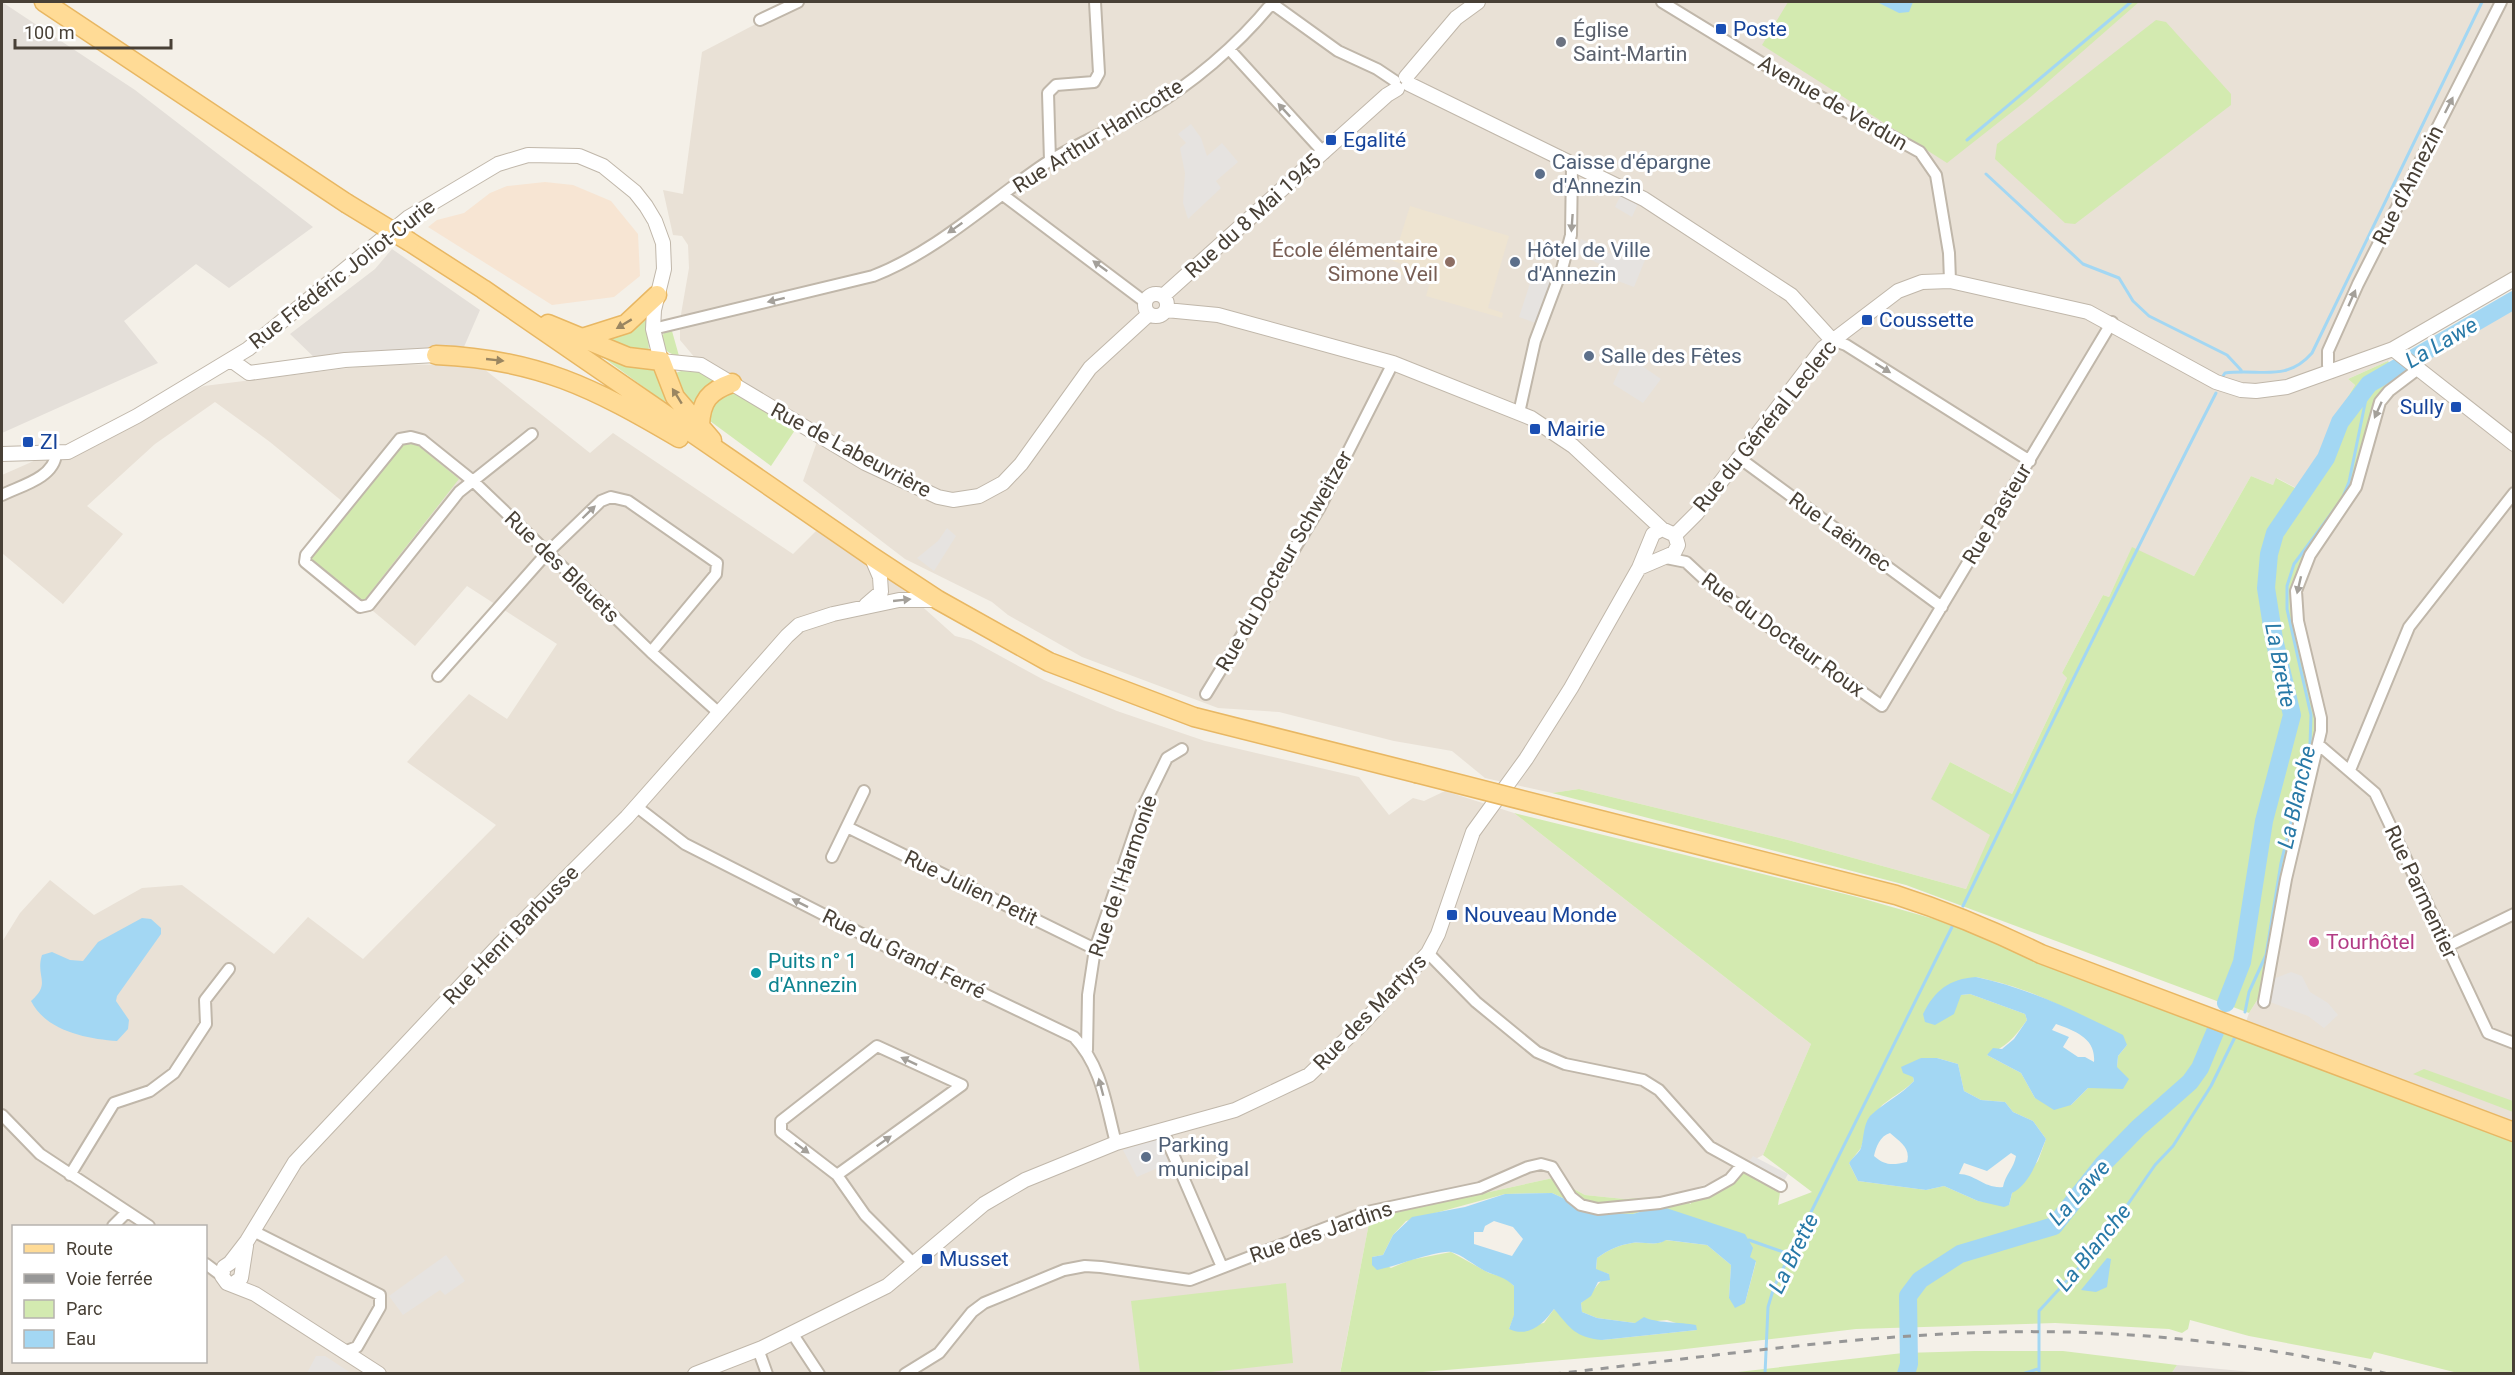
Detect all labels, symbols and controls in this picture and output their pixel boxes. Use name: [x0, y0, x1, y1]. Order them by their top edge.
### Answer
scale bar: [15, 12, 171, 50]
place label: Poste: [1733, 17, 1787, 41]
place label: Église Saint-Martin: [1573, 18, 1687, 66]
text: 100 m: [24, 22, 75, 43]
marker: Poste: [1714, 22, 1728, 36]
marker: Église Saint-Martin: [1554, 35, 1568, 49]
street label: Avenue de Verdun: [1754, 51, 1912, 155]
street label: Rue Arthur Hanicotte: [1009, 74, 1187, 198]
one-way arrow: [2444, 96, 2453, 113]
one-way arrow: [1277, 103, 1291, 118]
street label: Rue d'Annezin: [2368, 122, 2448, 248]
place label: Egalité: [1343, 128, 1406, 152]
marker: Egalité: [1324, 133, 1338, 147]
street label: Rue du 8 Mai 1945: [1180, 149, 1326, 283]
place label: Caisse d'épargne d'Annezin: [1552, 150, 1711, 198]
marker: Caisse d'épargne d'Annezin: [1533, 167, 1547, 181]
street label: Rue Frédéric Joliot-Curie: [245, 194, 439, 354]
one-way arrow: [1567, 213, 1577, 232]
one-way arrow: [947, 222, 963, 234]
place label: École élémentaire Simone Veil: [1272, 238, 1438, 286]
place label: Hôtel de Ville d'Annezin: [1527, 238, 1650, 286]
marker: École élémentaire Simone Veil: [1443, 255, 1457, 269]
marker: Hôtel de Ville d'Annezin: [1508, 255, 1522, 269]
one-way arrow: [1092, 260, 1107, 272]
one-way arrow: [2347, 288, 2357, 306]
one-way arrow: [767, 296, 785, 306]
place label: Coussette: [1879, 308, 1974, 332]
water label: La Lawe: [2401, 312, 2482, 373]
marker: Coussette: [1860, 313, 1874, 327]
one-way arrow: [616, 318, 632, 329]
street label: Rue du Général Leclerc: [1688, 335, 1842, 517]
place label: Salle des Fêtes: [1601, 344, 1742, 368]
marker: Salle des Fêtes: [1582, 349, 1596, 363]
one-way arrow: [485, 355, 504, 364]
one-way arrow: [1875, 363, 1891, 374]
one-way arrow: [671, 388, 682, 404]
place label: Sully: [2400, 395, 2444, 419]
street label: Rue de Labeuvrière: [767, 398, 935, 502]
marker: Sully: [2449, 400, 2463, 414]
one-way arrow: [2373, 401, 2382, 418]
place label: Mairie: [1547, 417, 1605, 441]
marker: Mairie: [1528, 422, 1542, 436]
place label: ZI: [40, 430, 58, 454]
marker: ZI: [21, 435, 35, 449]
street label: Rue du Docteur Schweitzer: [1211, 446, 1357, 676]
street label: Rue Pasteur: [1958, 459, 2036, 569]
street label: Rue Laënnec: [1784, 487, 1896, 577]
one-way arrow: [582, 505, 597, 519]
street label: Rue des Bleuets: [500, 506, 624, 628]
street label: Rue du Docteur Roux: [1697, 568, 1869, 702]
one-way arrow: [2293, 576, 2303, 594]
one-way arrow: [893, 595, 912, 605]
water label: La Brette: [2260, 621, 2301, 709]
water label: La Blanche: [2273, 743, 2320, 851]
street label: Rue de l'Harmonie: [1084, 792, 1162, 960]
street label: Rue Parmentier: [2380, 822, 2462, 962]
street label: Rue Julien Petit: [900, 845, 1042, 931]
street label: Rue Henri Barbusse: [439, 861, 583, 1009]
one-way arrow: [792, 898, 809, 907]
place label: Nouveau Monde: [1464, 903, 1617, 927]
street label: Rue du Grand Ferré: [819, 904, 989, 1004]
marker: Nouveau Monde: [1445, 908, 1459, 922]
place label: Tourhôtel: [2326, 930, 2415, 954]
marker: Tourhôtel: [2307, 935, 2321, 949]
place label: Puits n° 1 d'Annezin: [768, 949, 857, 997]
street label: Rue des Martyrs: [1309, 949, 1431, 1075]
marker: Puits n° 1 d'Annezin: [749, 966, 763, 980]
one-way arrow: [901, 1056, 918, 1065]
one-way arrow: [1096, 1078, 1106, 1096]
place label: Parking municipal: [1158, 1133, 1249, 1181]
one-way arrow: [876, 1135, 892, 1147]
one-way arrow: [794, 1141, 809, 1153]
marker: Parking municipal: [1139, 1150, 1153, 1164]
water label: La Lawe: [2044, 1155, 2115, 1230]
street label: Rue des Jardins: [1247, 1196, 1395, 1268]
water label: La Blanche: [2051, 1199, 2136, 1296]
water label: La Brette: [1763, 1209, 1823, 1297]
legend: [12, 1225, 207, 1363]
text: Route: [66, 1238, 113, 1259]
place label: Musset: [939, 1247, 1009, 1271]
marker: Musset: [920, 1252, 934, 1266]
text: Voie ferrée: [66, 1268, 152, 1289]
text: Parc: [66, 1298, 102, 1319]
text: Eau: [66, 1328, 96, 1349]

